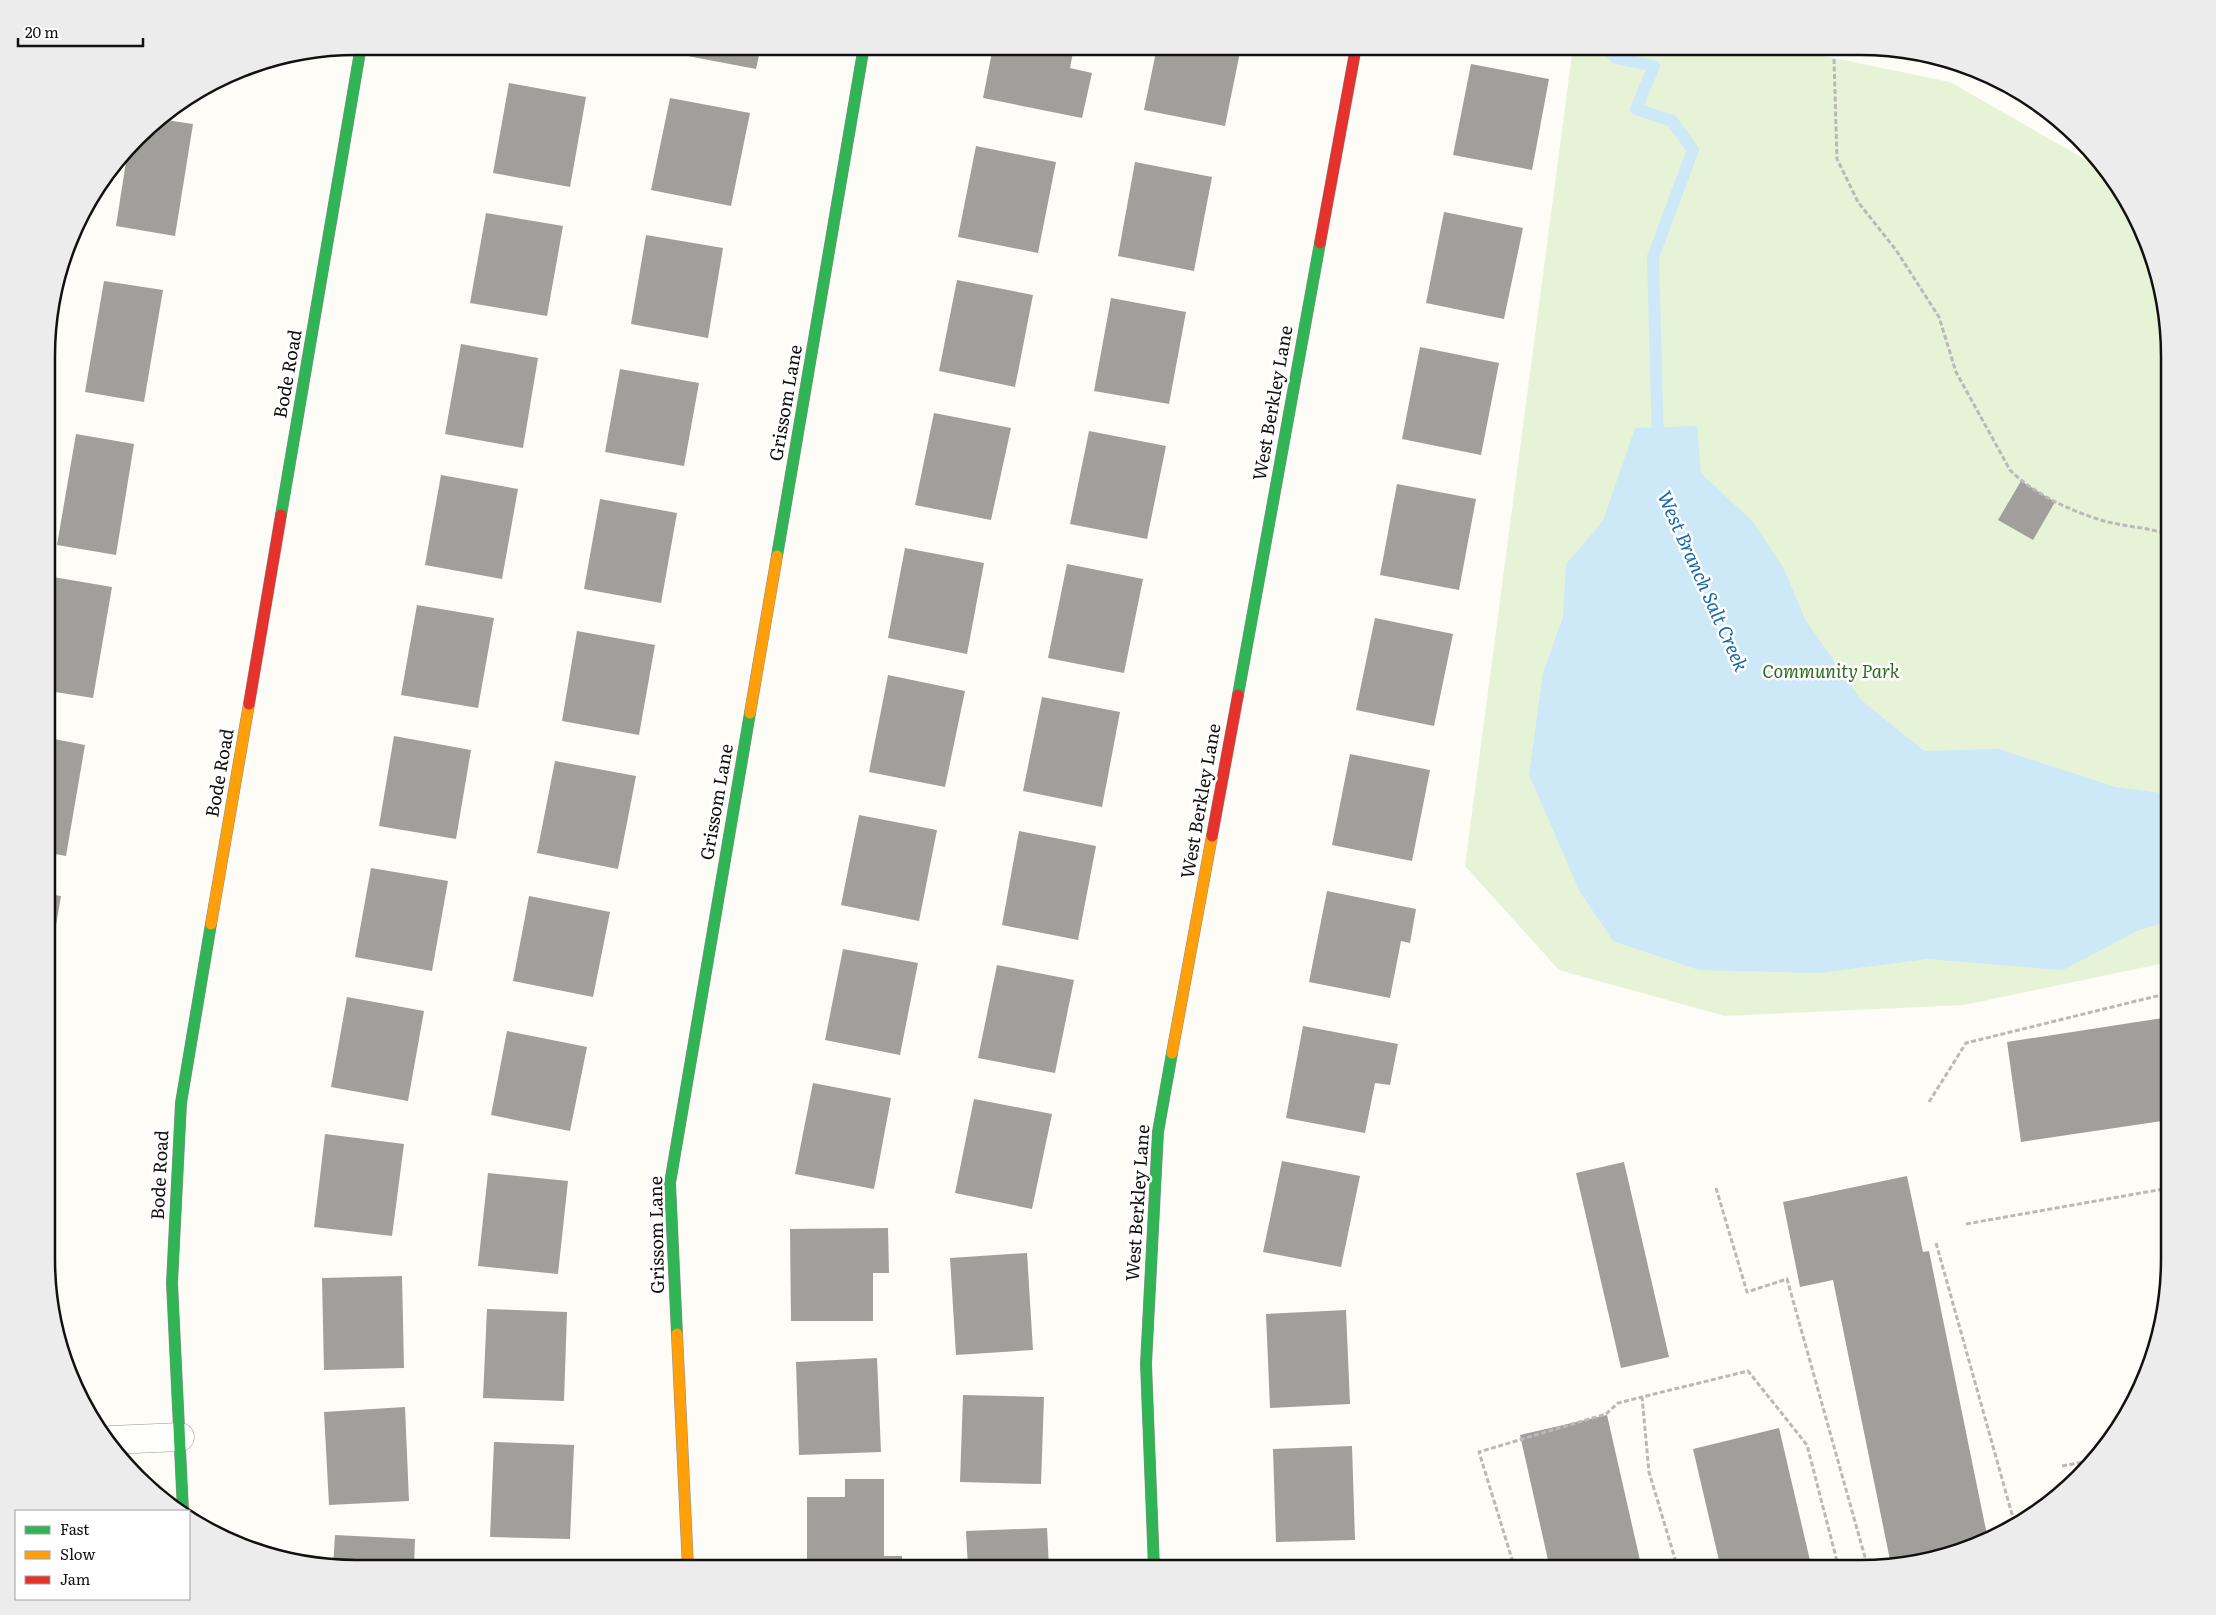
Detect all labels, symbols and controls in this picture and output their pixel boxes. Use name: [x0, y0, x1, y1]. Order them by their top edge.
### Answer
scale bar: [18, 15, 142, 47]
text: 20 m: [25, 20, 59, 43]
street label: West Berkley Lane: [1245, 323, 1298, 482]
street label: Bode Road: [265, 327, 308, 420]
street label: Grissom Lane: [761, 342, 808, 463]
water label: West Branch Salt Creek: [1651, 486, 1757, 676]
park label: Community Park: [1762, 657, 1900, 684]
street label: West Berkley Lane: [1173, 721, 1226, 880]
street label: Bode Road: [197, 726, 240, 819]
street label: Grissom Lane: [692, 741, 739, 862]
street label: West Berkley Lane: [1118, 1124, 1155, 1282]
street label: Bode Road: [143, 1129, 174, 1221]
street label: Grissom Lane: [641, 1176, 670, 1294]
legend: [15, 1510, 190, 1600]
text: Fast: [60, 1517, 89, 1540]
text: Slow: [60, 1542, 95, 1565]
text: Jam: [60, 1567, 91, 1590]

